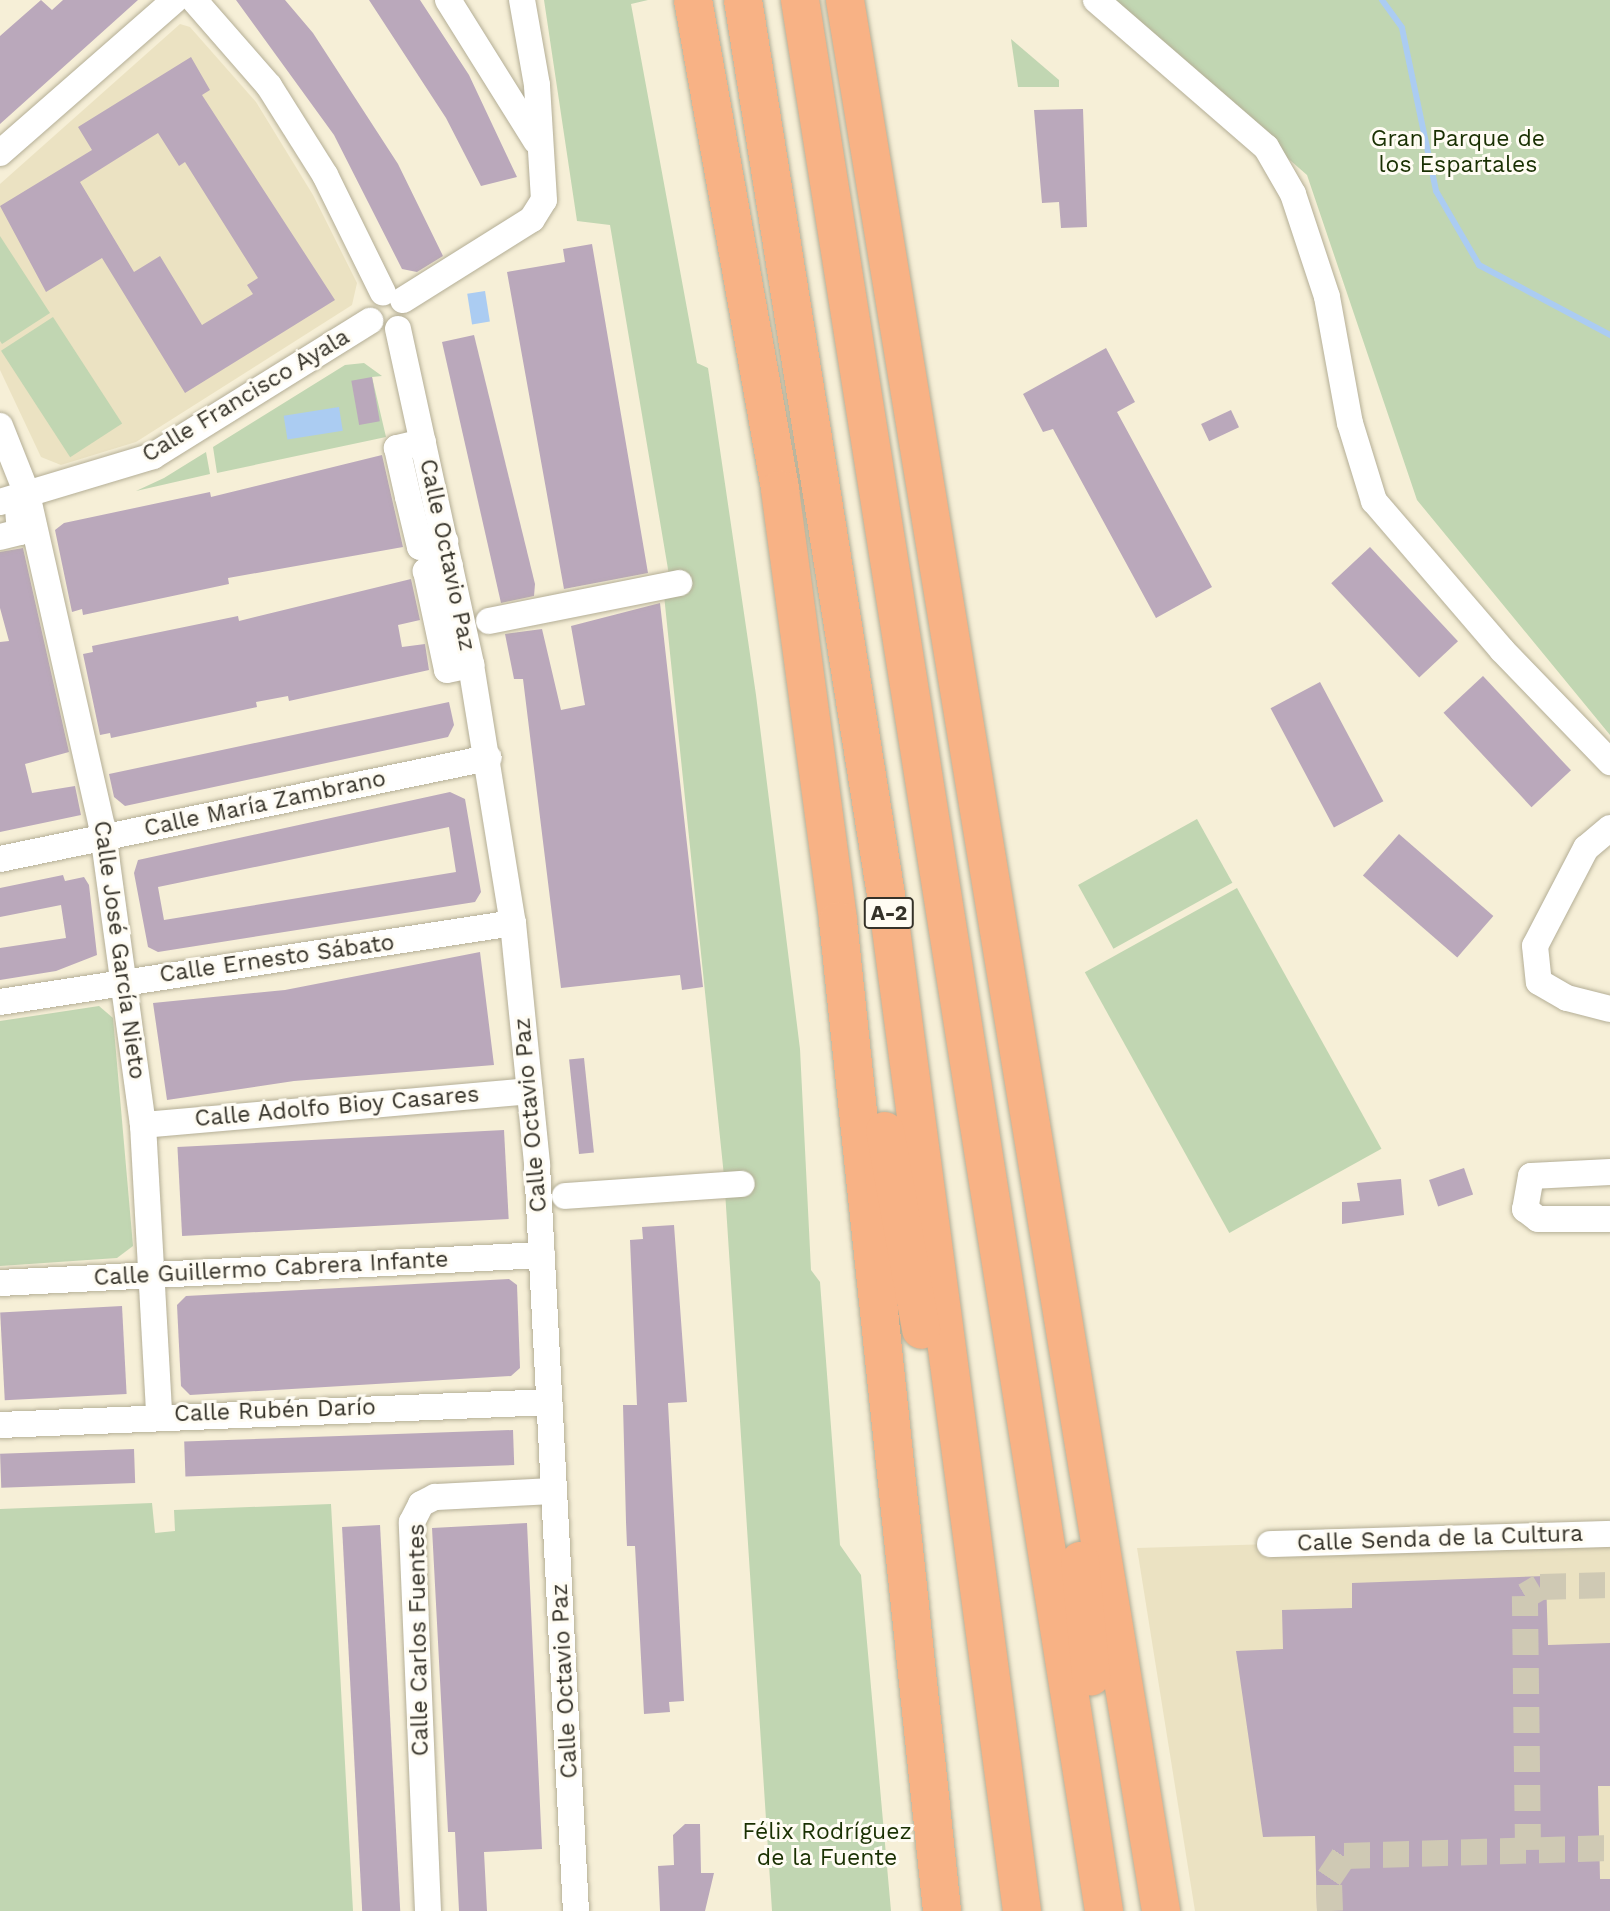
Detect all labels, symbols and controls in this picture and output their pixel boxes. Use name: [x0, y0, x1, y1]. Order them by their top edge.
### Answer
park label: Gran Parque de los Espartales: [1371, 125, 1545, 179]
street label: Calle Francisco Ayala: [137, 323, 355, 469]
street label: Calle Octavio Paz: [413, 457, 481, 653]
street label: Calle María Zambrano: [141, 765, 389, 843]
street label: Calle José García Nieto: [87, 818, 151, 1082]
road number: A-2: [863, 895, 915, 930]
street label: Calle Ernesto Sábato: [158, 929, 396, 989]
street label: Calle Octavio Paz: [509, 1016, 553, 1214]
street label: Calle Adolfo Bioy Casares: [193, 1081, 481, 1133]
street label: Calle Guillermo Cabrera Infante: [93, 1246, 449, 1292]
street label: Calle Rubén Darío: [174, 1394, 376, 1428]
street label: Calle Senda de la Cultura: [1296, 1520, 1584, 1558]
street label: Calle Carlos Fuentes: [403, 1523, 435, 1757]
street label: Calle Octavio Paz: [546, 1583, 584, 1779]
park label: Félix Rodríguez de la Fuente: [742, 1818, 912, 1872]

